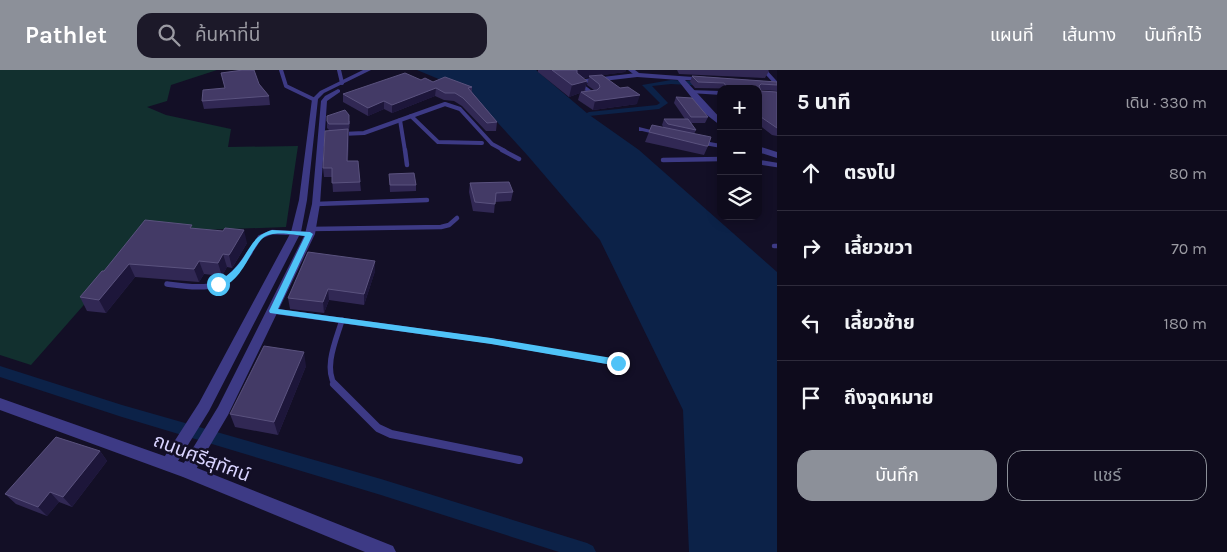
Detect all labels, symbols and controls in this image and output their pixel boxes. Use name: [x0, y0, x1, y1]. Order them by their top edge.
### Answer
search box: [137, 13, 487, 58]
text: Pathlet: [25, 21, 107, 49]
icon: search: [155, 21, 183, 49]
text: ค้นหาที่นี่: [195, 24, 260, 46]
text: แผนที่: [990, 24, 1034, 46]
text: เส้นทาง: [1062, 24, 1116, 46]
text: บันทึกไว้: [1144, 24, 1202, 46]
map controls: [717, 85, 762, 220]
button: +: [717, 85, 762, 130]
text: 5 นาที: [797, 90, 851, 114]
text: เดิน · 330 m: [1125, 93, 1207, 112]
button: −: [717, 130, 762, 175]
icon: ahead: [797, 159, 825, 187]
text: ตรงไป: [844, 162, 896, 184]
text: 80 m: [1169, 164, 1207, 183]
button: layers: [717, 175, 762, 220]
icon: right: [797, 234, 825, 262]
text: เลี้ยวขวา: [844, 237, 913, 259]
text: 70 m: [1171, 239, 1207, 258]
route start: [207, 273, 230, 296]
icon: left: [797, 309, 825, 337]
text: เลี้ยวซ้าย: [844, 312, 915, 334]
text: 180 m: [1164, 314, 1207, 333]
route end: [607, 352, 630, 375]
icon: arrive: [797, 384, 825, 412]
text: ถึงจุดหมาย: [844, 387, 934, 409]
street label: ถนนศรีสุทัศน์: [150, 429, 253, 486]
button: บันทึก: [797, 450, 997, 501]
button: แชร์: [1007, 450, 1207, 501]

